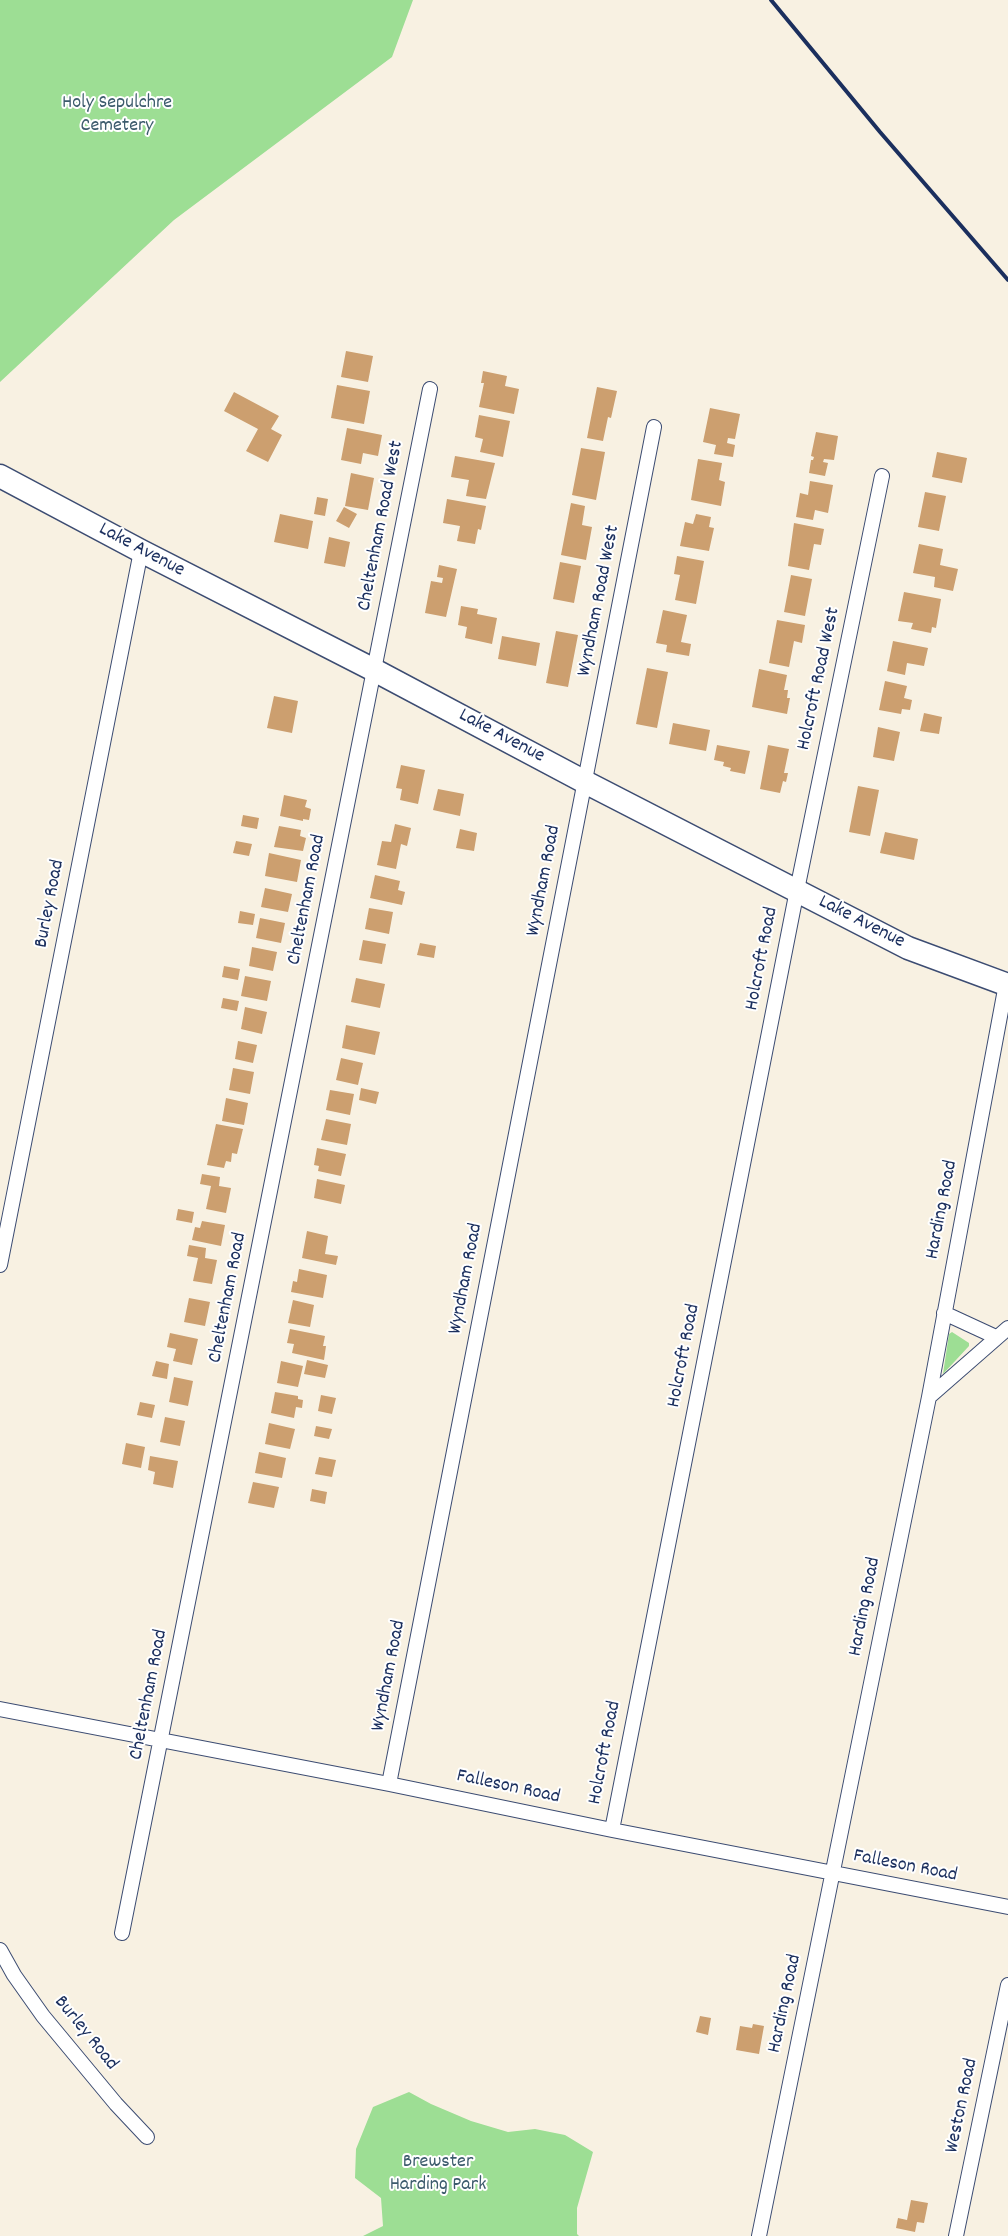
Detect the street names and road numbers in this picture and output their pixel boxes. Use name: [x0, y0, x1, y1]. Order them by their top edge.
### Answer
street label: Cheltenham Road West: [354, 439, 410, 613]
street label: Lake Avenue: [94, 518, 188, 584]
street label: Wyndham Road West: [574, 524, 626, 678]
street label: Holcroft Road West: [793, 605, 847, 753]
street label: Lake Avenue: [454, 704, 548, 770]
street label: Wyndham Road: [522, 824, 568, 938]
street label: Cheltenham Road: [284, 833, 332, 967]
street label: Burley Road: [31, 858, 71, 950]
street label: Lake Avenue: [814, 891, 908, 955]
street label: Holcroft Road: [741, 905, 785, 1013]
street label: Harding Road: [922, 1159, 964, 1261]
street label: Wyndham Road: [444, 1222, 490, 1336]
street label: Cheltenham Road: [205, 1231, 253, 1365]
street label: Holcroft Road: [663, 1302, 707, 1410]
street label: Harding Road: [845, 1556, 887, 1658]
street label: Wyndham Road: [367, 1619, 413, 1733]
street label: Cheltenham Road: [126, 1628, 174, 1762]
street label: Holcroft Road: [584, 1699, 628, 1807]
street label: Falleson Road: [454, 1765, 562, 1811]
street label: Falleson Road: [851, 1845, 959, 1889]
street label: Harding Road: [764, 1953, 808, 2055]
street label: Burley Road: [48, 1992, 122, 2076]
street label: Weston Road: [941, 2056, 985, 2156]

